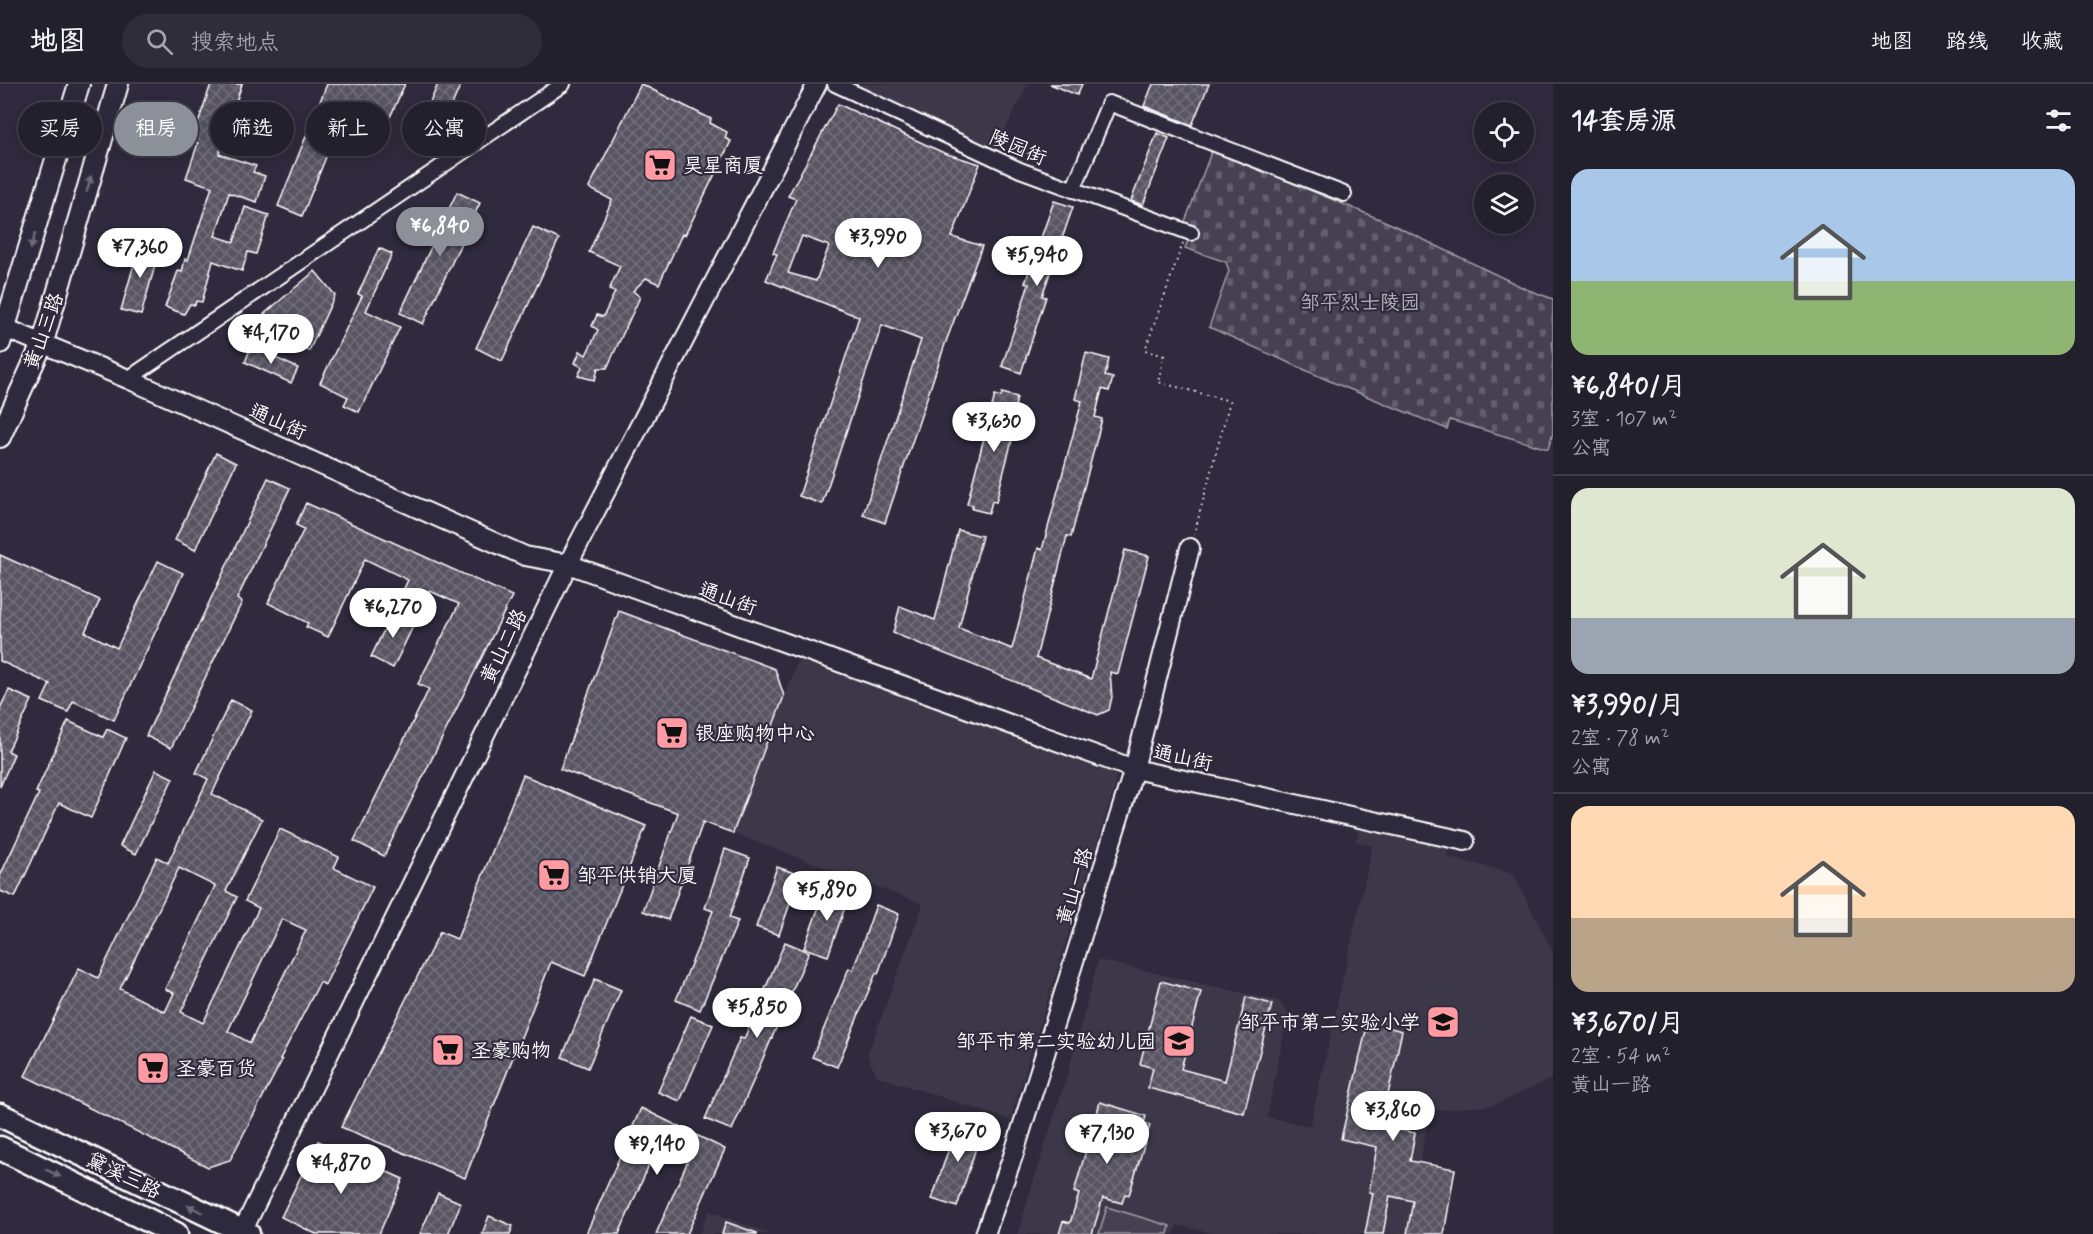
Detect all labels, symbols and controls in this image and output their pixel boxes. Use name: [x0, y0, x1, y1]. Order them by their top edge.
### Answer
search box: [122, 14, 542, 68]
text: 地图: [30, 24, 86, 61]
icon: search: [143, 25, 176, 58]
text: 地图: [1871, 28, 1913, 56]
text: 路线: [1946, 28, 1988, 56]
text: 收藏: [2021, 28, 2063, 56]
text: 搜索地点: [191, 29, 279, 57]
chip: 买房: [18, 102, 102, 156]
chip: 租房: [114, 102, 198, 156]
chip: 筛选: [210, 102, 294, 156]
chip: 新上: [306, 102, 390, 156]
chip: 公寓: [402, 102, 486, 156]
map controls: [1474, 102, 1534, 234]
button: locate: [1474, 102, 1534, 162]
icon: filters: [2042, 104, 2075, 137]
text: 14套房源: [1571, 105, 1676, 139]
street label: 陵园街: [985, 124, 1050, 173]
supermarket icon: 昊星商厦: [642, 147, 678, 183]
place label: 昊星商厦: [683, 153, 763, 180]
button: layers: [1474, 174, 1534, 234]
one-way arrow: [85, 175, 94, 193]
pin: ¥6,840: [391, 207, 489, 258]
icon: home: [1769, 208, 1877, 316]
text: ¥6,840: [410, 213, 470, 240]
pin: ¥3,990: [829, 218, 927, 269]
text: ¥3,990: [849, 224, 907, 251]
pin: ¥7,360: [91, 228, 189, 279]
one-way arrow: [28, 232, 37, 250]
text: ¥7,360: [111, 234, 169, 261]
pin: ¥5,940: [988, 236, 1086, 287]
text: ¥5,940: [1006, 242, 1068, 269]
street label: 黄山三路: [18, 288, 71, 374]
park label: 邹平烈士陵园: [1300, 290, 1420, 317]
pin: ¥4,170: [222, 314, 320, 365]
text: ¥4,170: [242, 320, 300, 347]
text: ¥6,840/月: [1571, 370, 1686, 404]
street label: 通山街: [244, 398, 310, 447]
pin: ¥3,630: [945, 402, 1043, 453]
text: 3室 · 107 m²: [1571, 406, 1677, 433]
text: ¥3,630: [966, 408, 1022, 435]
text: 公寓: [1571, 435, 1611, 462]
icon: home: [1769, 527, 1877, 635]
street label: 通山街: [695, 576, 760, 622]
pin: ¥6,270: [344, 588, 442, 639]
text: ¥6,270: [364, 594, 423, 621]
street label: 黄山二路: [475, 604, 534, 689]
text: ¥3,990/月: [1571, 689, 1684, 723]
supermarket icon: 银座购物中心: [654, 715, 690, 751]
place label: 银座购物中心: [695, 721, 815, 748]
text: 2室 · 78 m²: [1571, 725, 1669, 752]
street label: 通山街: [1151, 739, 1215, 778]
text: 公寓: [1571, 754, 1611, 781]
street label: 黄山一路: [1051, 843, 1100, 929]
icon: home: [1769, 845, 1877, 953]
supermarket icon: 邹平供销大厦: [536, 857, 572, 893]
place label: 邹平供销大厦: [577, 863, 697, 890]
pin: ¥5,890: [778, 871, 876, 922]
text: ¥5,890: [797, 877, 857, 904]
pin: ¥5,850: [708, 988, 806, 1039]
text: ¥5,850: [726, 994, 788, 1021]
school or university icon: 邹平市第二实验小学: [1425, 1004, 1461, 1040]
text: ¥3,670/月: [1571, 1007, 1684, 1041]
place label: 邹平市第二实验小学: [1240, 1010, 1420, 1037]
school or university icon: 邹平市第二实验幼儿园: [1161, 1023, 1197, 1059]
place label: 邹平市第二实验幼儿园: [956, 1029, 1156, 1056]
supermarket icon: 圣豪购物: [430, 1032, 466, 1068]
place label: 圣豪购物: [471, 1038, 551, 1065]
text: 2室 · 54 m²: [1571, 1043, 1671, 1070]
supermarket icon: 圣豪百货: [135, 1050, 171, 1086]
place label: 圣豪百货: [176, 1056, 256, 1083]
text: 黄山一路: [1571, 1072, 1651, 1099]
pin: ¥3,860: [1344, 1091, 1442, 1142]
text: ¥3,860: [1365, 1097, 1421, 1124]
pin: ¥3,670: [909, 1112, 1007, 1163]
pin: ¥7,130: [1058, 1114, 1156, 1165]
text: ¥3,670: [929, 1118, 987, 1145]
text: ¥7,130: [1079, 1120, 1135, 1147]
pin: ¥9,140: [608, 1125, 706, 1176]
text: ¥9,140: [628, 1131, 686, 1158]
pin: ¥4,870: [292, 1144, 390, 1195]
street label: 黛溪三路: [81, 1147, 166, 1206]
text: ¥4,870: [311, 1150, 371, 1177]
one-way arrow: [44, 1169, 61, 1178]
one-way arrow: [187, 1204, 204, 1213]

